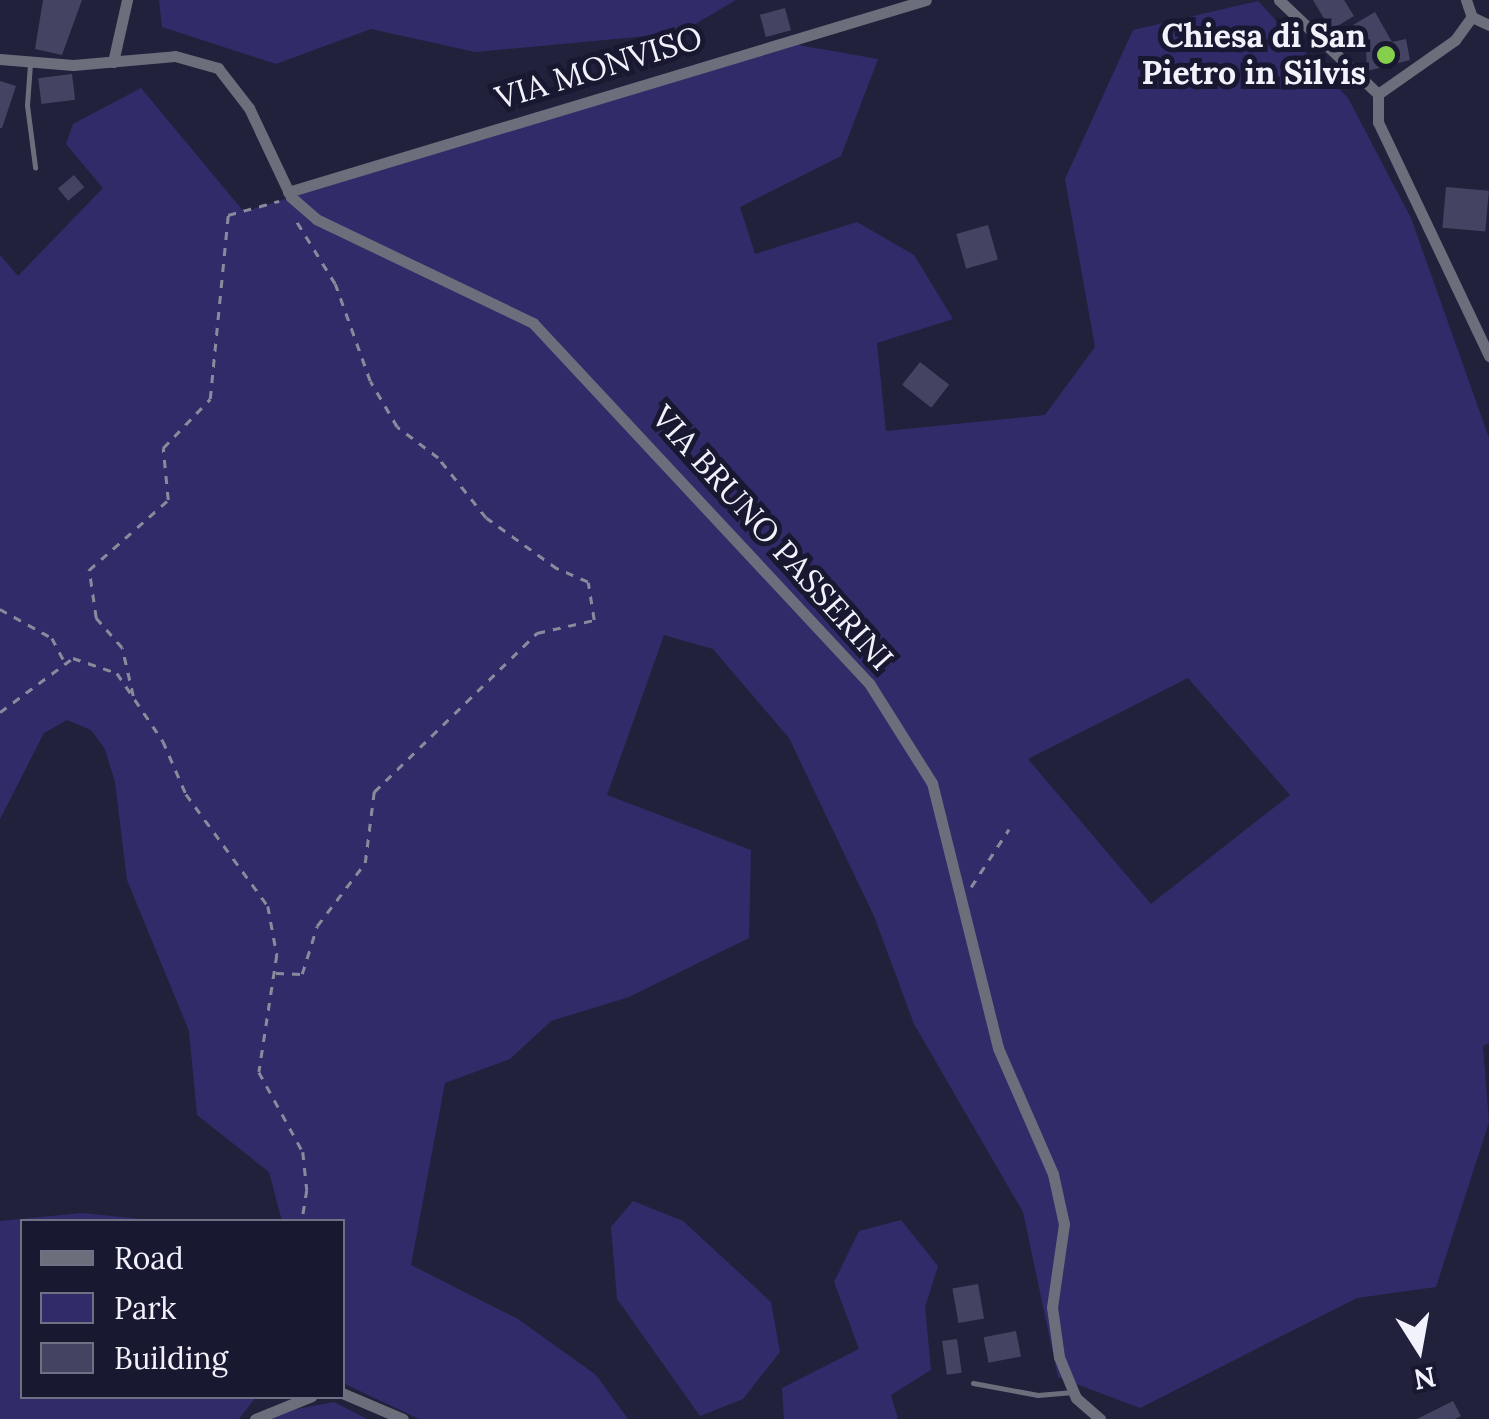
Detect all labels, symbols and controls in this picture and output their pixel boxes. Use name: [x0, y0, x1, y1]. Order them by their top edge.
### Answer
street label: VIA MONVISO: [491, 18, 707, 118]
place label: Chiesa di San Pietro in Silvis: [1141, 18, 1366, 93]
marker: Chiesa di San Pietro in Silvis: [1375, 44, 1397, 66]
street label: VIA BRUNO PASSERINI: [643, 398, 901, 678]
legend: [20, 1219, 345, 1399]
text: Road: [114, 1239, 184, 1277]
text: Park: [114, 1289, 176, 1327]
north arrow: [1369, 1299, 1469, 1399]
text: Building: [114, 1339, 228, 1377]
text: N: [1411, 1359, 1439, 1398]

